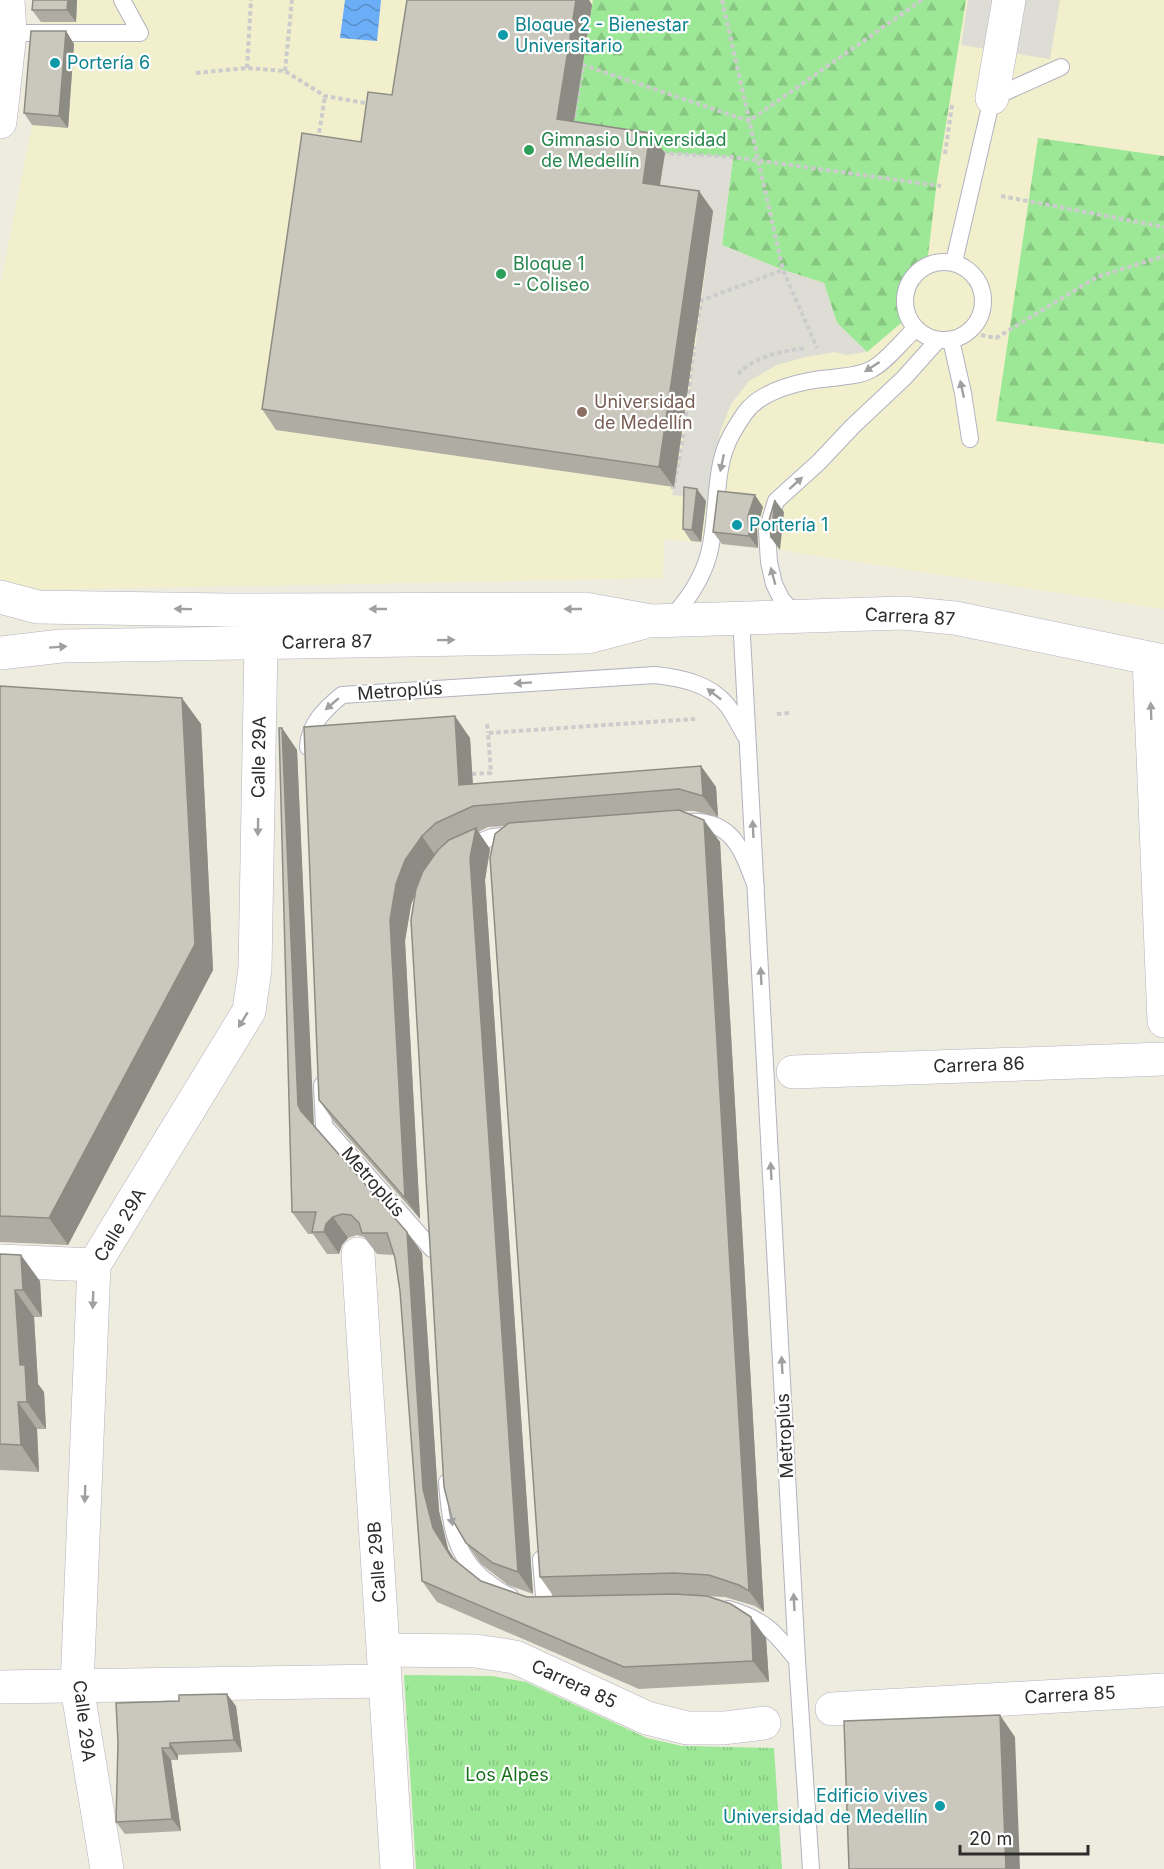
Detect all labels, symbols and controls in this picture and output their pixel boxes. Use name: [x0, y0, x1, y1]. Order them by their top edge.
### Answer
place label: Bloque 2 - Bienestar Universitario: [515, 14, 689, 56]
marker: Bloque 2 - Bienestar Universitario: [496, 28, 510, 42]
place label: Portería 6: [67, 52, 150, 73]
marker: Portería 6: [48, 56, 62, 70]
place label: Gimnasio Universidad de Medellín: [541, 129, 726, 171]
marker: Gimnasio Universidad de Medellín: [522, 143, 536, 157]
place label: Bloque 1 - Coliseo: [513, 253, 590, 295]
marker: Bloque 1 - Coliseo: [494, 267, 508, 281]
one-way arrow: [865, 361, 881, 373]
one-way arrow: [957, 380, 966, 399]
place label: Universidad de Medellín: [594, 391, 695, 433]
marker: Universidad de Medellín: [575, 405, 589, 419]
one-way arrow: [717, 454, 726, 473]
one-way arrow: [789, 476, 804, 490]
place label: Portería 1: [749, 514, 828, 535]
marker: Portería 1: [730, 518, 744, 532]
one-way arrow: [767, 567, 777, 585]
one-way arrow: [174, 604, 193, 614]
one-way arrow: [369, 604, 388, 614]
one-way arrow: [564, 604, 583, 614]
street label: Carrera 87: [864, 604, 956, 629]
street label: Carrera 87: [282, 630, 372, 653]
one-way arrow: [436, 635, 455, 644]
one-way arrow: [49, 642, 68, 652]
street label: Metroplús: [357, 677, 443, 704]
one-way arrow: [514, 679, 533, 688]
one-way arrow: [706, 688, 722, 700]
one-way arrow: [324, 697, 340, 710]
one-way arrow: [1146, 702, 1156, 721]
street label: Calle 29A: [247, 716, 270, 798]
one-way arrow: [253, 818, 263, 837]
one-way arrow: [749, 819, 758, 838]
one-way arrow: [756, 966, 765, 985]
one-way arrow: [238, 1012, 249, 1028]
street label: Carrera 86: [933, 1052, 1025, 1077]
street label: Metroplús: [337, 1143, 409, 1221]
one-way arrow: [767, 1161, 776, 1180]
street label: Calle 29A: [89, 1184, 150, 1265]
one-way arrow: [88, 1290, 98, 1309]
one-way arrow: [777, 1356, 786, 1375]
street label: Metroplús: [772, 1393, 797, 1479]
one-way arrow: [80, 1485, 90, 1504]
one-way arrow: [447, 1508, 456, 1527]
street label: Calle 29B: [363, 1521, 390, 1603]
one-way arrow: [789, 1592, 799, 1611]
street label: Carrera 85: [528, 1655, 620, 1712]
street label: Calle 29A: [69, 1679, 100, 1763]
street label: Carrera 85: [1024, 1682, 1116, 1707]
park label: Los Alpes: [465, 1764, 549, 1785]
place label: Edificio vives Universidad de Medellín: [723, 1785, 928, 1827]
marker: Edificio vives Universidad de Medellín: [933, 1799, 947, 1813]
scale bar: [960, 1818, 1088, 1856]
text: 20 m: [969, 1828, 1012, 1849]

